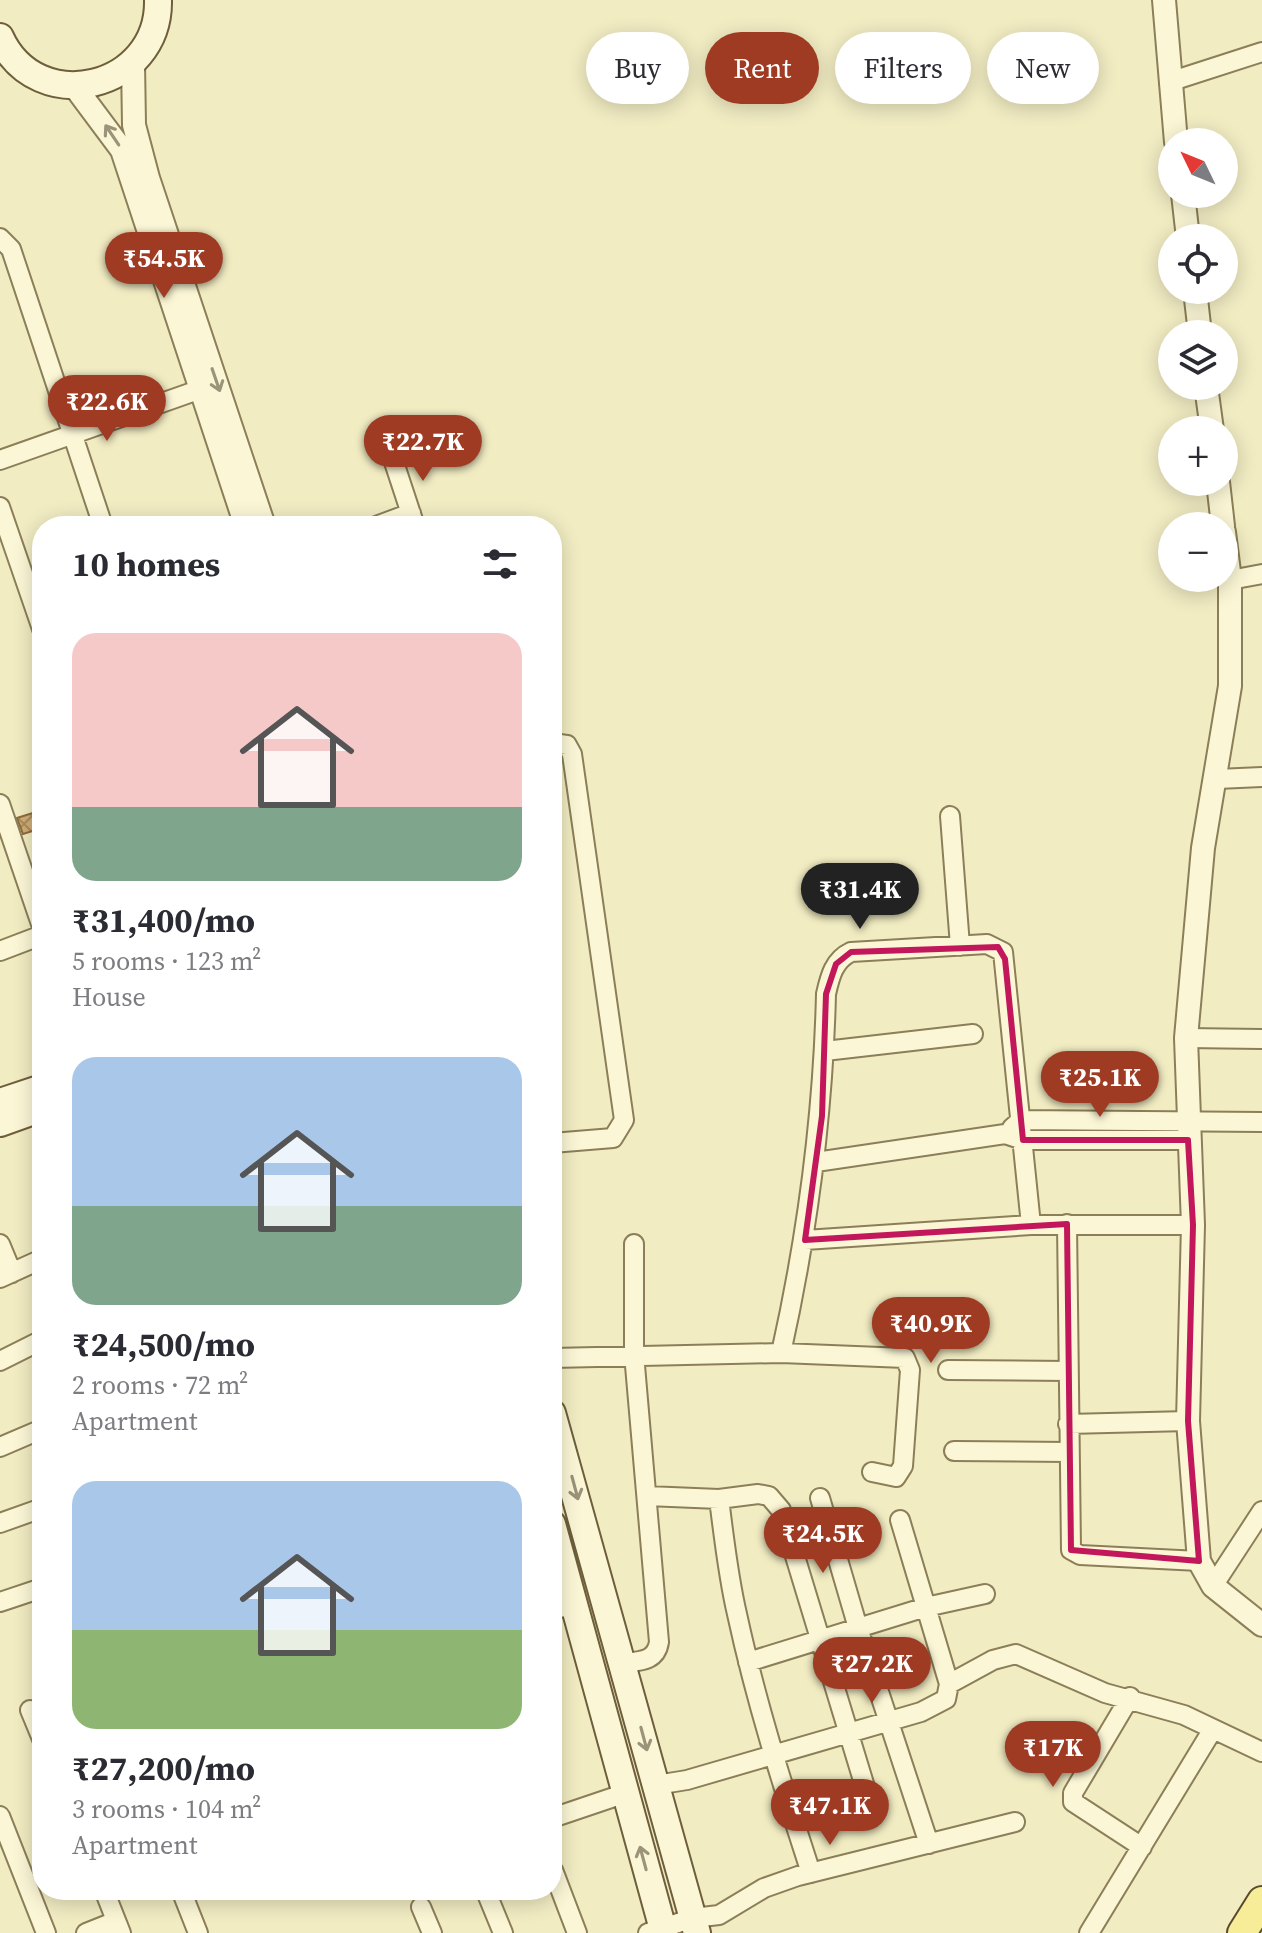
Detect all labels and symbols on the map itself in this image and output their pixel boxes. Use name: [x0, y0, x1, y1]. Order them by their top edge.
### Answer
one-way arrow: [104, 124, 120, 147]
north arrow: [1158, 128, 1238, 208]
pin: ₹54.5K: [99, 232, 229, 300]
one-way arrow: [209, 367, 224, 392]
pin: ₹22.6K: [42, 375, 172, 443]
pin: ₹22.7K: [358, 415, 488, 483]
pin: ₹31.4K: [795, 863, 925, 931]
pin: ₹25.1K: [1035, 1051, 1165, 1119]
pin: ₹40.9K: [866, 1297, 996, 1365]
one-way arrow: [568, 1474, 583, 1500]
pin: ₹24.5K: [758, 1507, 888, 1575]
pin: ₹27.2K: [807, 1637, 937, 1705]
pin: ₹17K: [1006, 1721, 1100, 1789]
one-way arrow: [637, 1725, 652, 1751]
pin: ₹47.1K: [765, 1779, 895, 1847]
one-way arrow: [635, 1845, 650, 1871]

